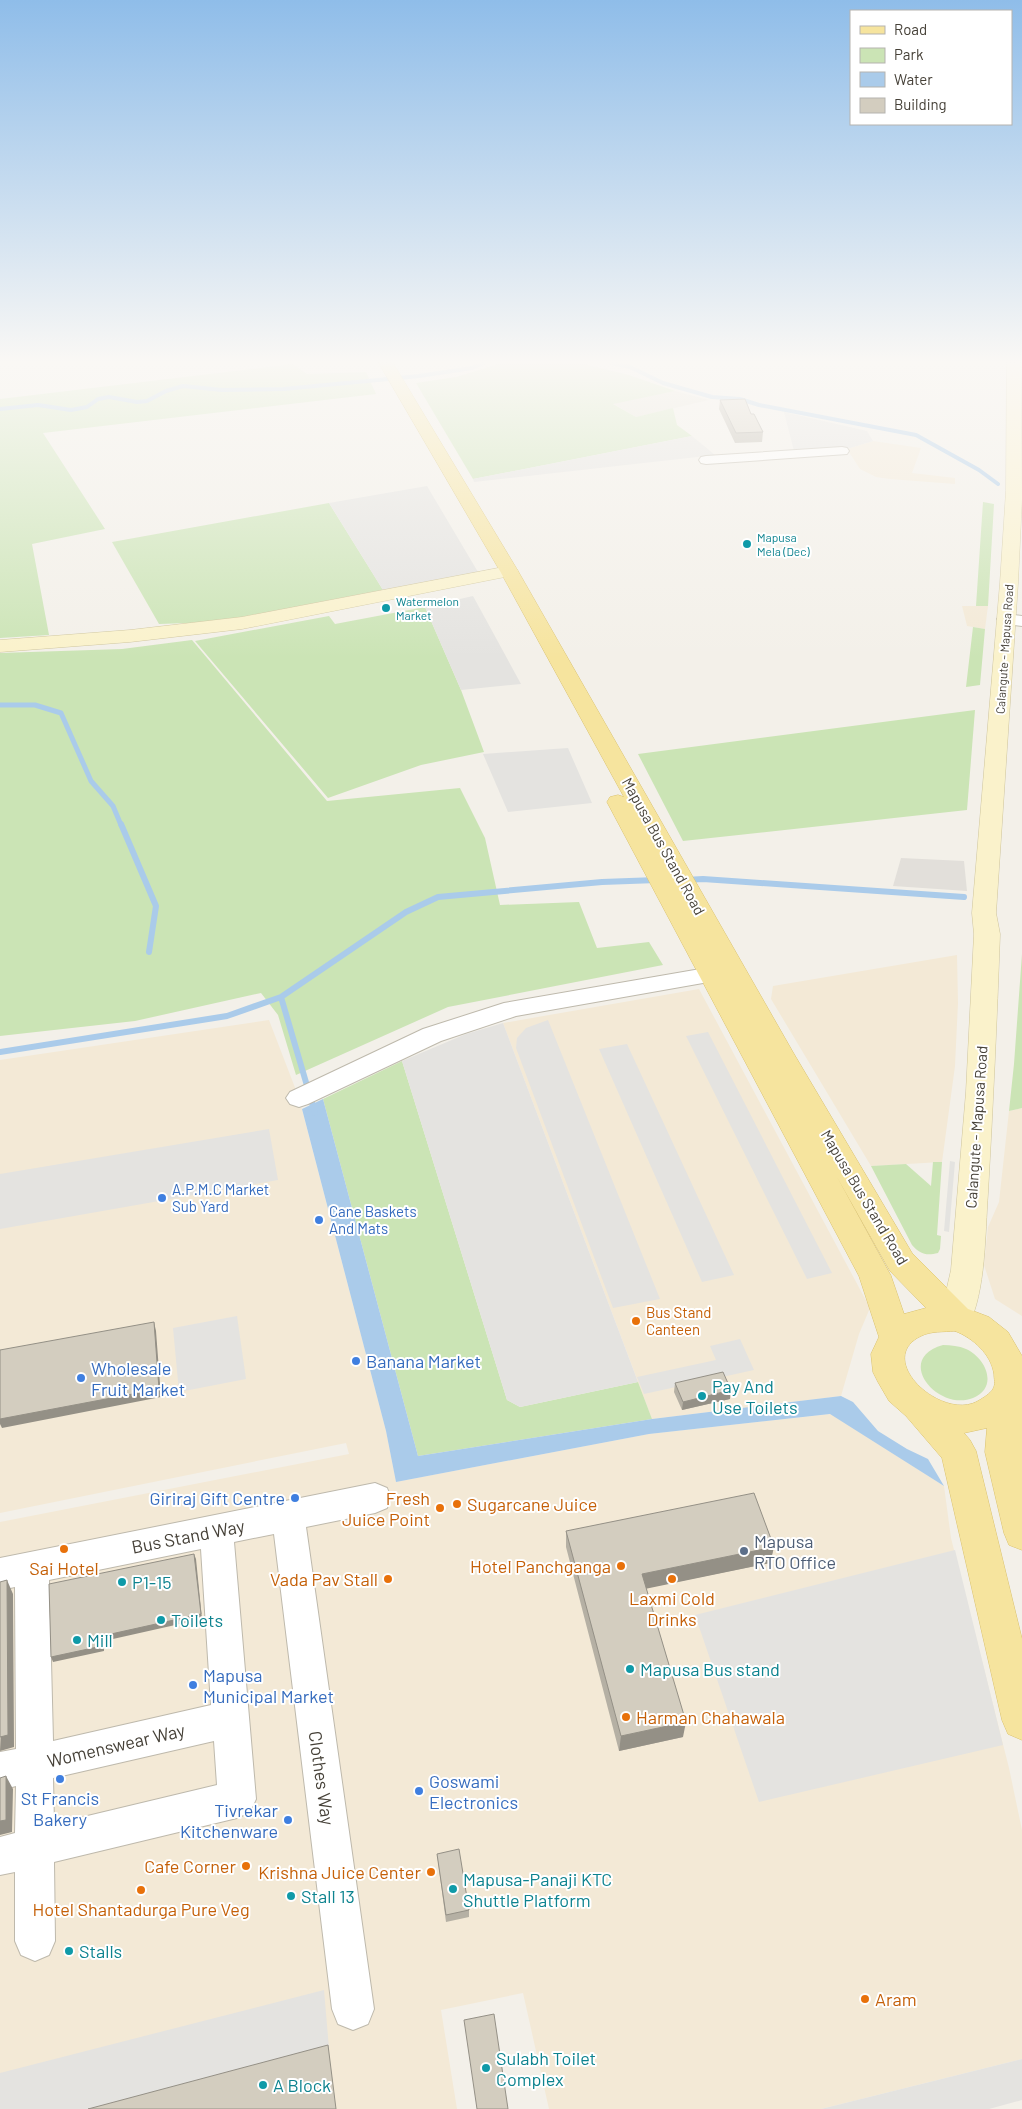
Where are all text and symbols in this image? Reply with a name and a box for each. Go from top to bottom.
legend [850,10,1012,125]
text: Road [894,20,927,38]
text: Park [894,45,924,63]
text: Water [894,70,933,88]
text: Building [894,95,947,113]
place label: Mapusa Mela (Dec) [757,530,810,558]
marker: Mapusa Mela (Dec) [741,538,753,550]
street label: Calangute - Mapusa Road [992,584,1016,714]
place label: Watermelon Market [396,594,459,622]
marker: Watermelon Market [380,602,392,614]
street label: Mapusa Bus Stand Road [619,774,709,918]
street label: Calangute - Mapusa Road [961,1045,991,1209]
street label: Mapusa Bus Stand Road [818,1126,912,1268]
place label: A.P.M.C Market Sub Yard [172,1180,269,1215]
marker: A.P.M.C Market Sub Yard [156,1192,168,1204]
place label: Cane Baskets And Mats [329,1202,417,1237]
marker: Cane Baskets And Mats [313,1214,325,1226]
place label: Bus Stand Canteen [646,1303,712,1338]
marker: Bus Stand Canteen [630,1315,642,1327]
place label: Banana Market [366,1350,481,1372]
marker: Banana Market [350,1355,362,1367]
place label: Wholesale Fruit Market [91,1357,185,1400]
marker: Wholesale Fruit Market [75,1372,87,1384]
place label: Pay And Use Toilets [712,1375,798,1418]
marker: Pay And Use Toilets [696,1390,708,1402]
place label: Giriraj Gift Centre [150,1487,285,1509]
place label: Fresh Juice Point [342,1487,430,1530]
marker: Giriraj Gift Centre [289,1492,301,1504]
place label: Sugarcane Juice [467,1493,597,1515]
marker: Sugarcane Juice [451,1498,463,1510]
marker: Fresh Juice Point [434,1502,446,1514]
street label: Bus Stand Way [130,1514,246,1558]
place label: Mapusa RTO Office [754,1530,836,1573]
marker: Sai Hotel [58,1543,70,1555]
marker: Mapusa RTO Office [738,1545,750,1557]
place label: Hotel Panchganga [470,1555,611,1577]
place label: Sai Hotel [29,1557,99,1579]
marker: Hotel Panchganga [615,1560,627,1572]
place label: Vada Pav Stall [270,1568,378,1590]
place label: P1-15 [132,1571,172,1593]
marker: Vada Pav Stall [382,1573,394,1585]
marker: Laxmi Cold Drinks [666,1573,678,1585]
marker: P1-15 [116,1576,128,1588]
place label: Laxmi Cold Drinks [629,1587,715,1630]
place label: Toilets [171,1609,223,1631]
marker: Toilets [155,1614,167,1626]
place label: Mill [87,1629,113,1651]
marker: Mill [71,1634,83,1646]
place label: Mapusa Bus stand [640,1658,780,1680]
marker: Mapusa Bus stand [624,1663,636,1675]
place label: Mapusa Municipal Market [203,1664,334,1707]
marker: Mapusa Municipal Market [187,1679,199,1691]
place label: Harman Chahawala [636,1706,785,1728]
marker: Harman Chahawala [620,1711,632,1723]
street label: Womenswear Way [45,1718,187,1772]
street label: Clothes Way [305,1729,339,1827]
place label: Goswami Electronics [429,1770,518,1813]
marker: St Francis Bakery [54,1773,66,1785]
marker: Goswami Electronics [413,1785,425,1797]
place label: St Francis Bakery [21,1787,99,1830]
place label: Tivrekar Kitchenware [180,1799,278,1842]
marker: Tivrekar Kitchenware [282,1814,294,1826]
place label: Cafe Corner [144,1855,236,1877]
marker: Cafe Corner [240,1860,252,1872]
place label: Krishna Juice Center [258,1861,421,1883]
marker: Krishna Juice Center [425,1866,437,1878]
place label: Mapusa-Panaji KTC Shuttle Platform [463,1868,612,1911]
marker: Mapusa-Panaji KTC Shuttle Platform [447,1883,459,1895]
marker: Hotel Shantadurga Pure Veg [135,1884,147,1896]
place label: Stall 13 [301,1885,355,1907]
marker: Stall 13 [285,1890,297,1902]
place label: Hotel Shantadurga Pure Veg [32,1898,250,1920]
place label: Stalls [79,1940,122,1962]
marker: Stalls [63,1945,75,1957]
place label: Aram [875,1988,917,2010]
marker: Aram [859,1993,871,2005]
place label: Sulabh Toilet Complex [496,2047,596,2090]
marker: Sulabh Toilet Complex [480,2062,492,2074]
place label: A Block [273,2074,331,2096]
marker: A Block [257,2079,269,2091]

